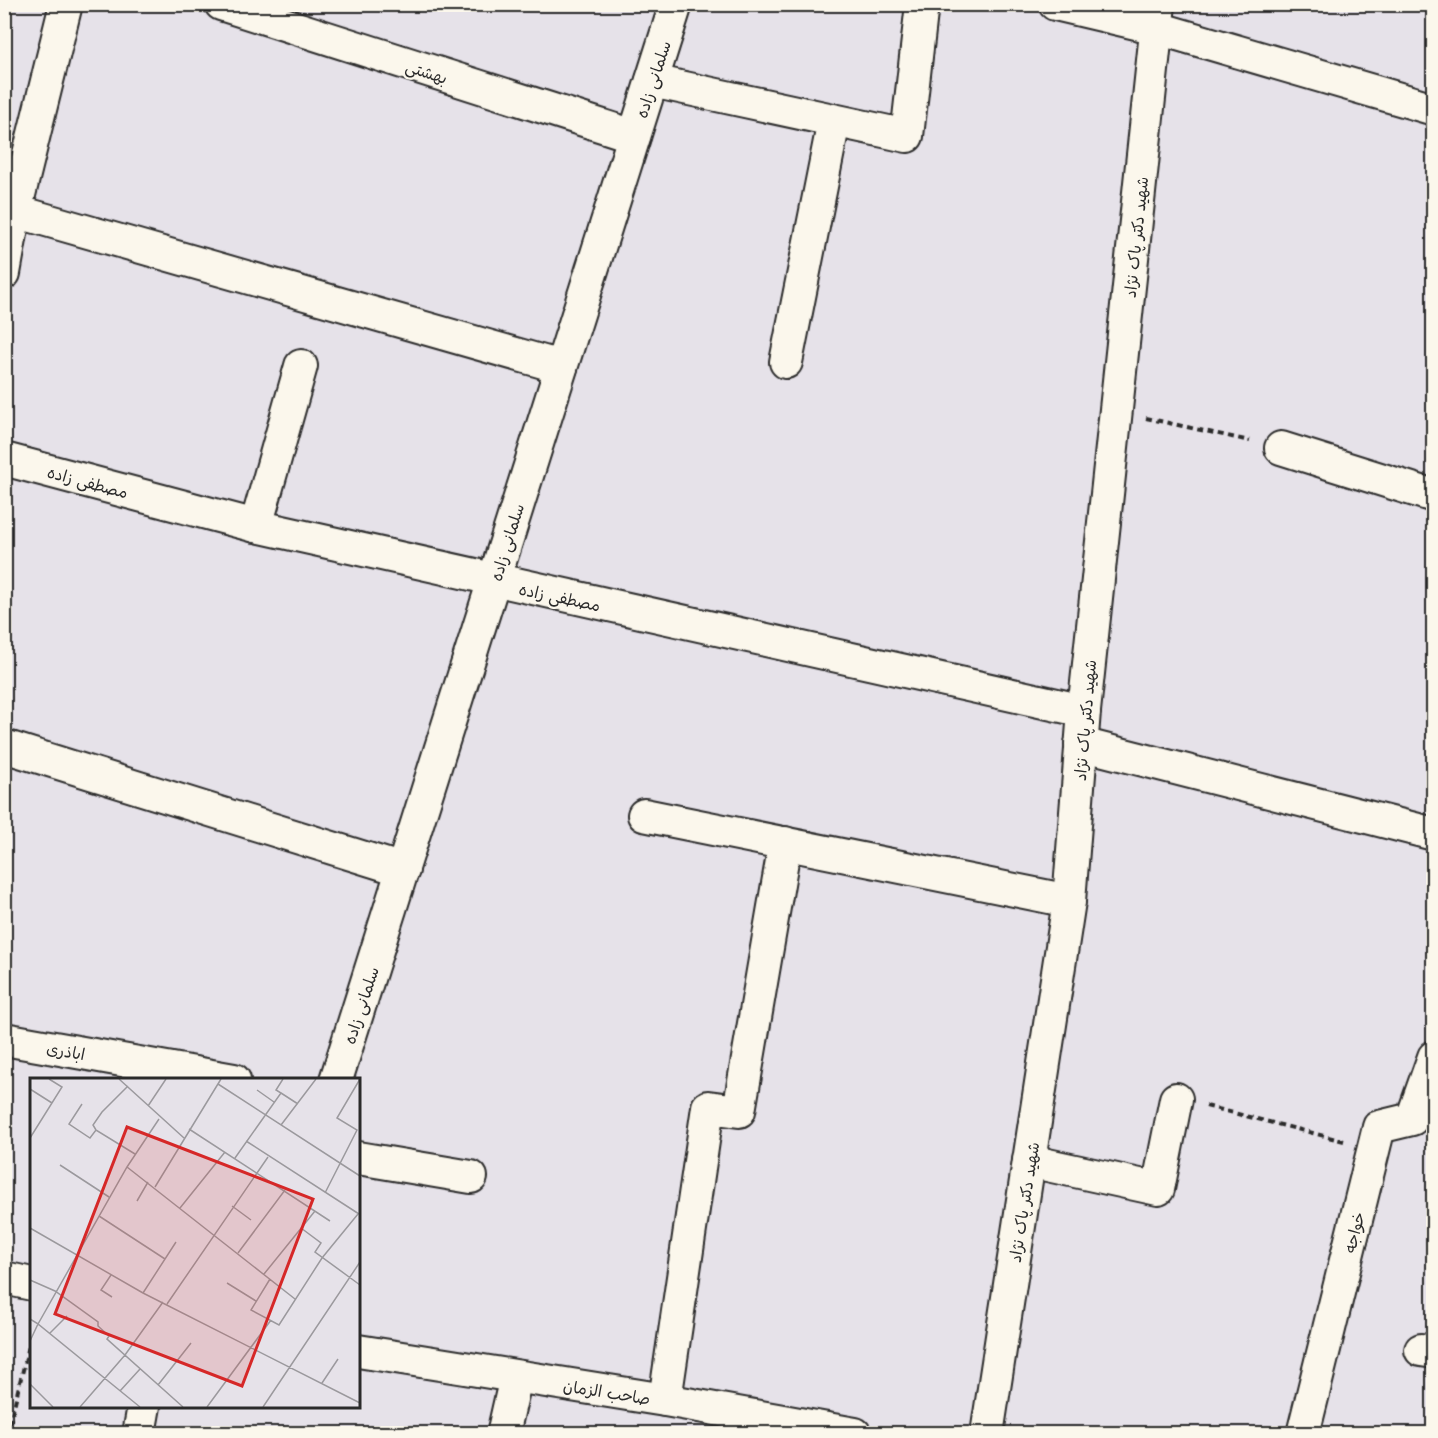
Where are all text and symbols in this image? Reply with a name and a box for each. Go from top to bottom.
street label: سلمانی زاده [628,37,676,121]
street label: بهشتی [403,53,451,89]
street label: شهید دکتر پاک نژاد [1117,175,1153,299]
street label: مصطفی زاده [45,459,131,503]
street label: سلمانی زاده [483,500,529,584]
street label: مصطفی زاده [517,576,603,616]
street label: شهید دکتر پاک نژاد [1067,658,1101,782]
street label: سلمانی زاده [336,963,384,1047]
street label: اباذری [45,1035,87,1065]
inset map [30,1078,360,1408]
street label: شهید دکتر پاک نژاد [1002,1140,1044,1264]
street label: خواجه [1336,1209,1370,1255]
street label: صاحب الزمان [562,1372,652,1410]

